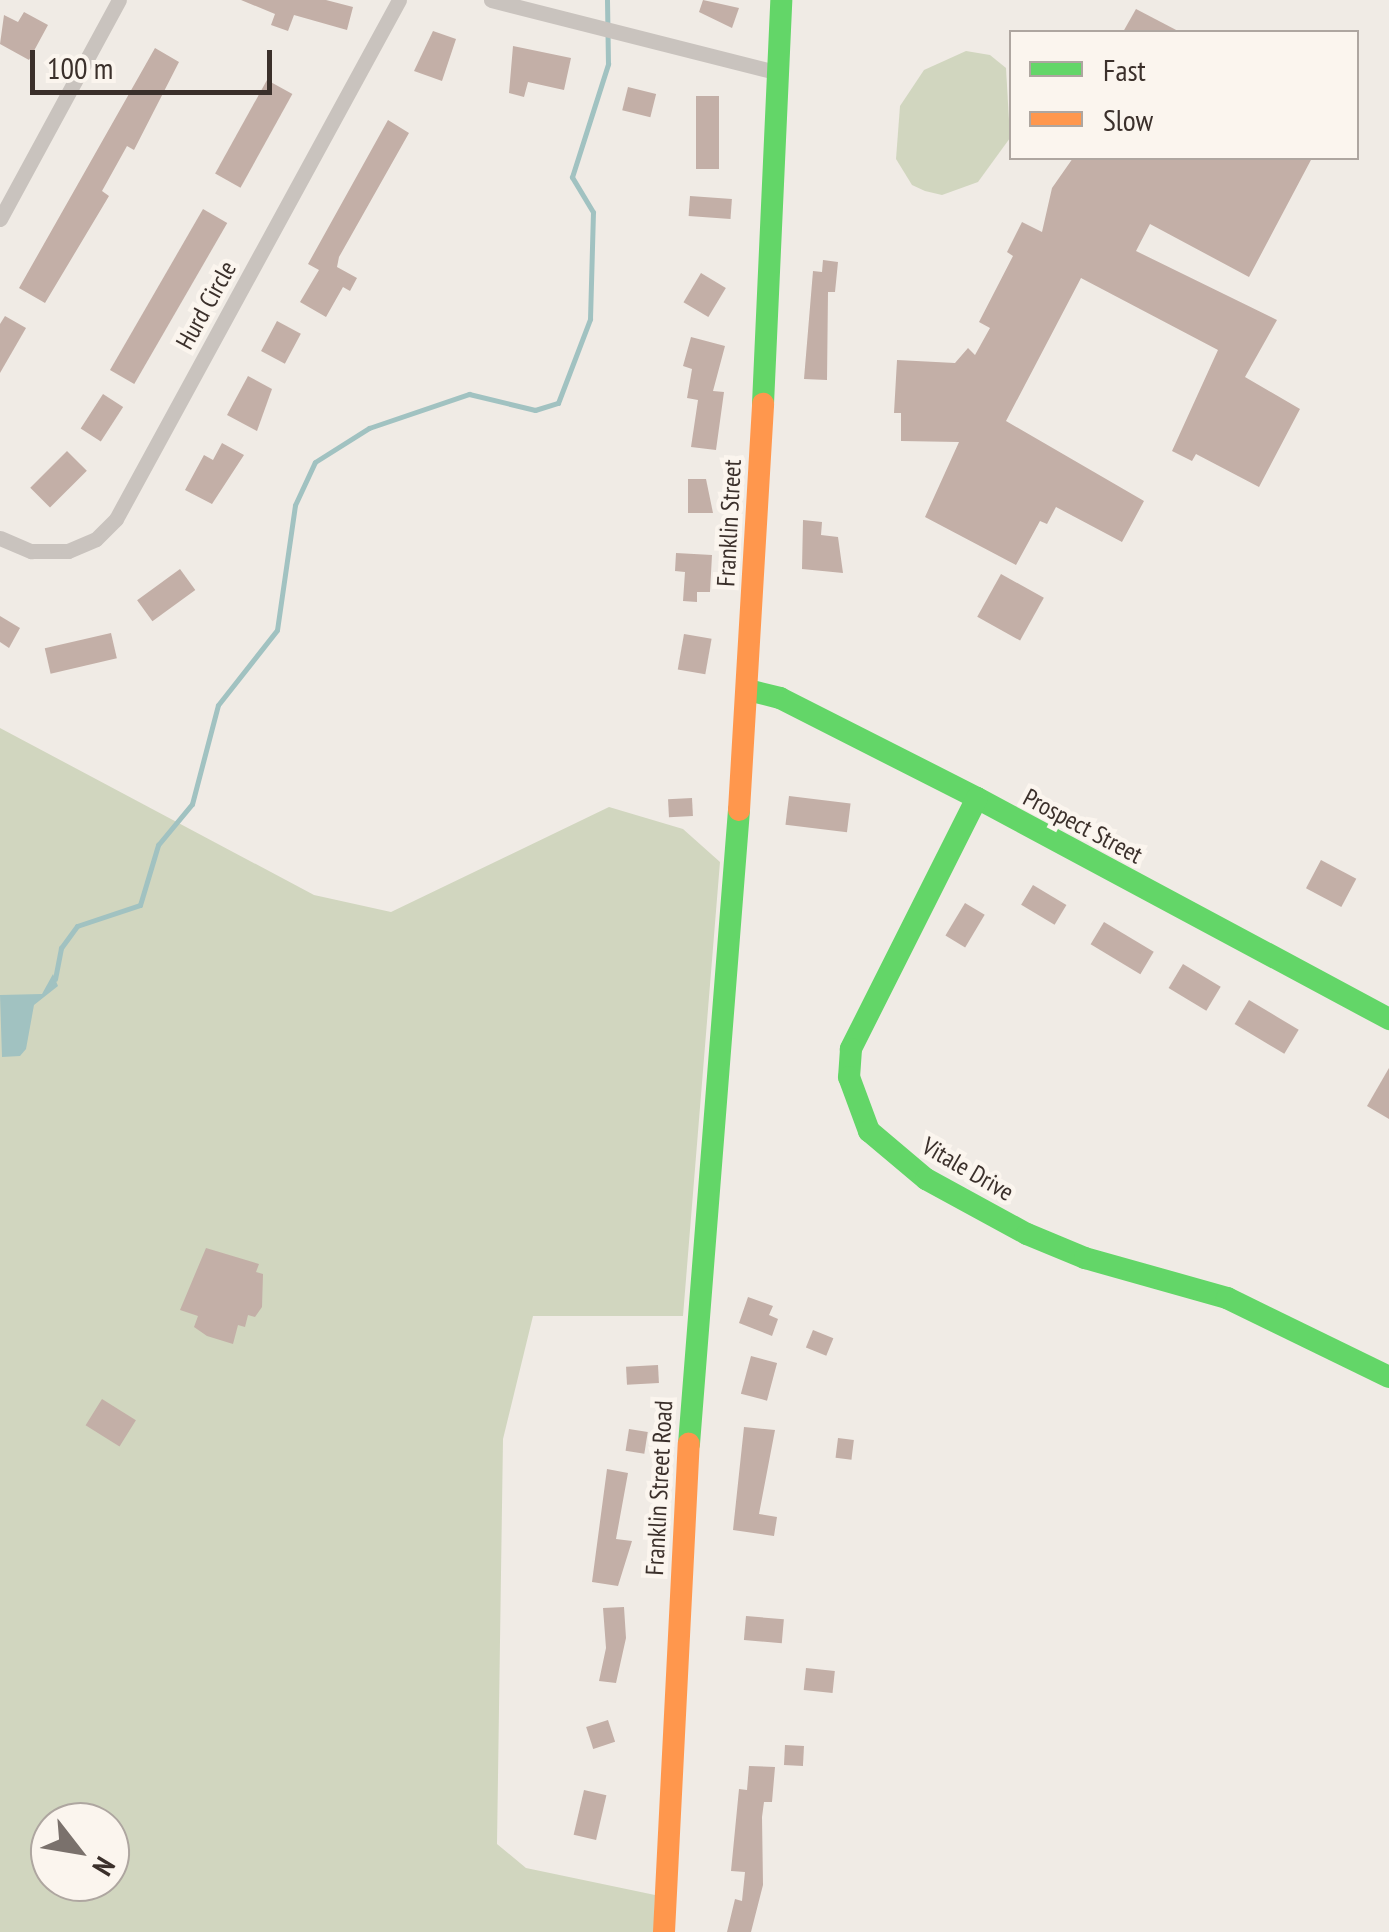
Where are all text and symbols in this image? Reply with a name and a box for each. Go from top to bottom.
scale bar [35,30,278,92]
legend [1009,30,1359,160]
text: 100 m [47,48,113,87]
text: Fast [1103,50,1146,89]
text: Slow [1103,100,1153,139]
street label: Hurd Circle [170,256,242,354]
street label: Franklin Street [711,459,747,587]
street label: Prospect Street [1018,782,1148,870]
street label: Vitale Drive [917,1131,1019,1207]
street label: Franklin Street Road [639,1400,679,1576]
north arrow [30,1802,130,1902]
text: N [85,1851,124,1883]

